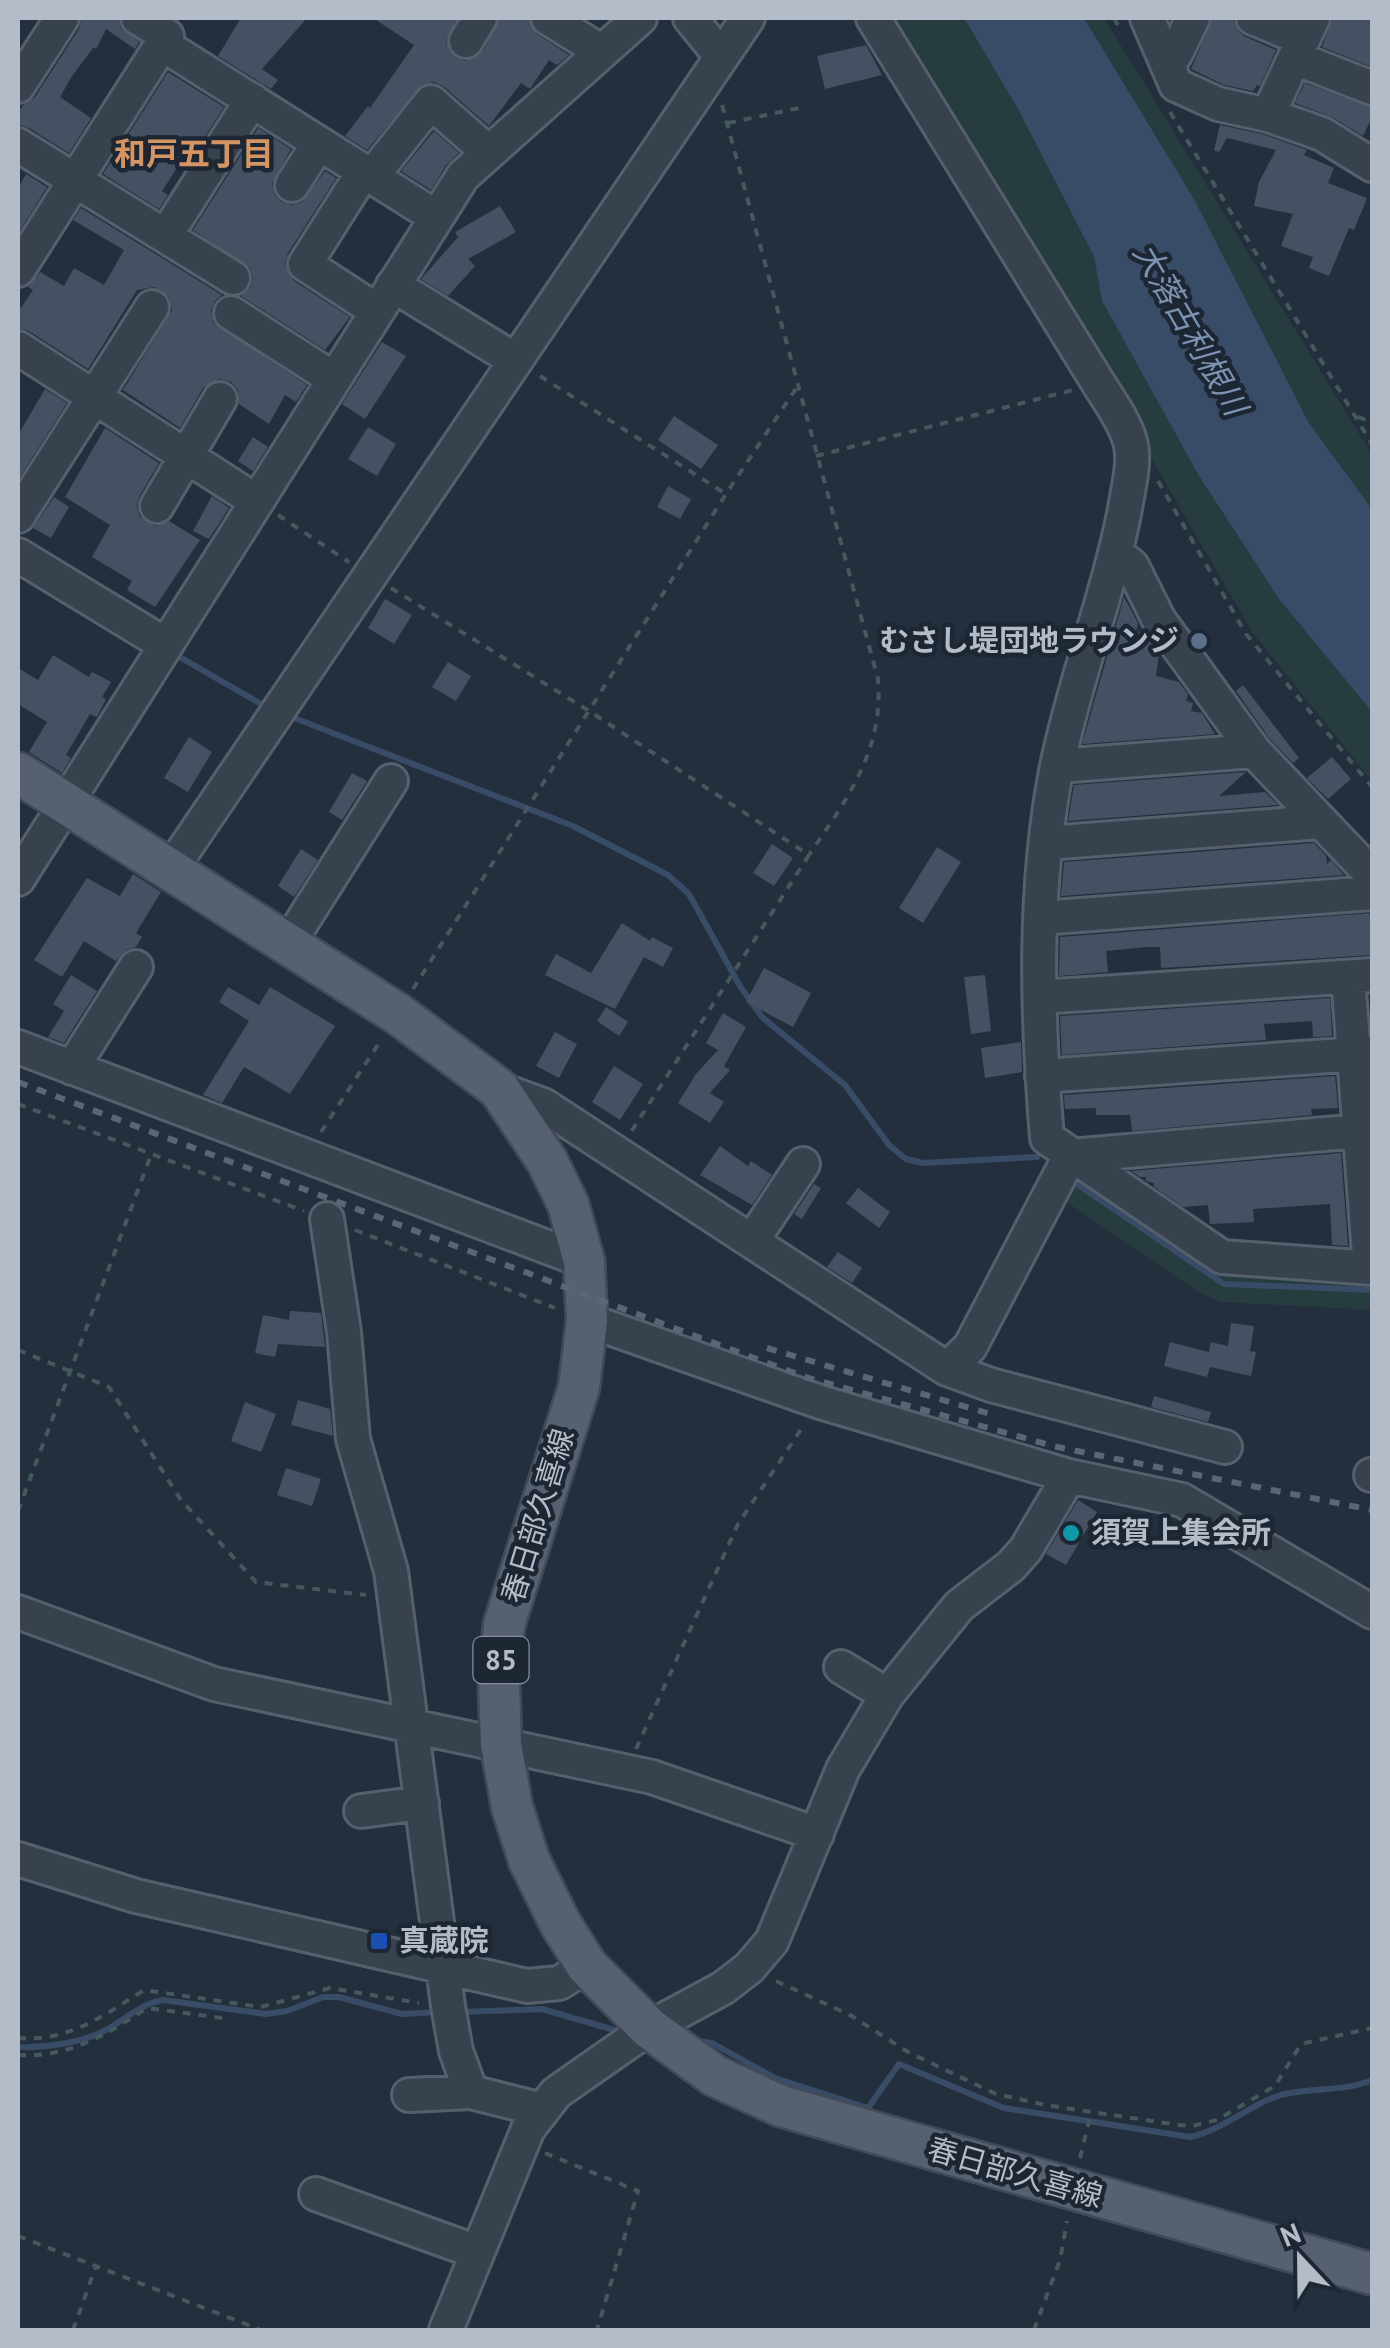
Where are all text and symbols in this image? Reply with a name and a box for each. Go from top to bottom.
district label: 和戸五丁目 [114,132,274,174]
water label: 大落古利根川 [1125,235,1259,425]
place label: むさし堤団地ラウンジ [879,620,1179,659]
marker: むさし堤団地ラウンジ [1188,630,1210,652]
street label: 春日部久喜線 [492,1424,582,1607]
place label: 須賀上集会所 [1091,1512,1271,1551]
marker: 須賀上集会所 [1060,1522,1082,1544]
road number: 85 [474,1637,528,1683]
place label: 真蔵院 [399,1920,489,1959]
marker: 真蔵院 [368,1930,390,1952]
street label: 春日部久喜線 [924,2128,1107,2215]
north arrow [1250,2208,1350,2308]
text: N [1275,2214,1306,2255]

